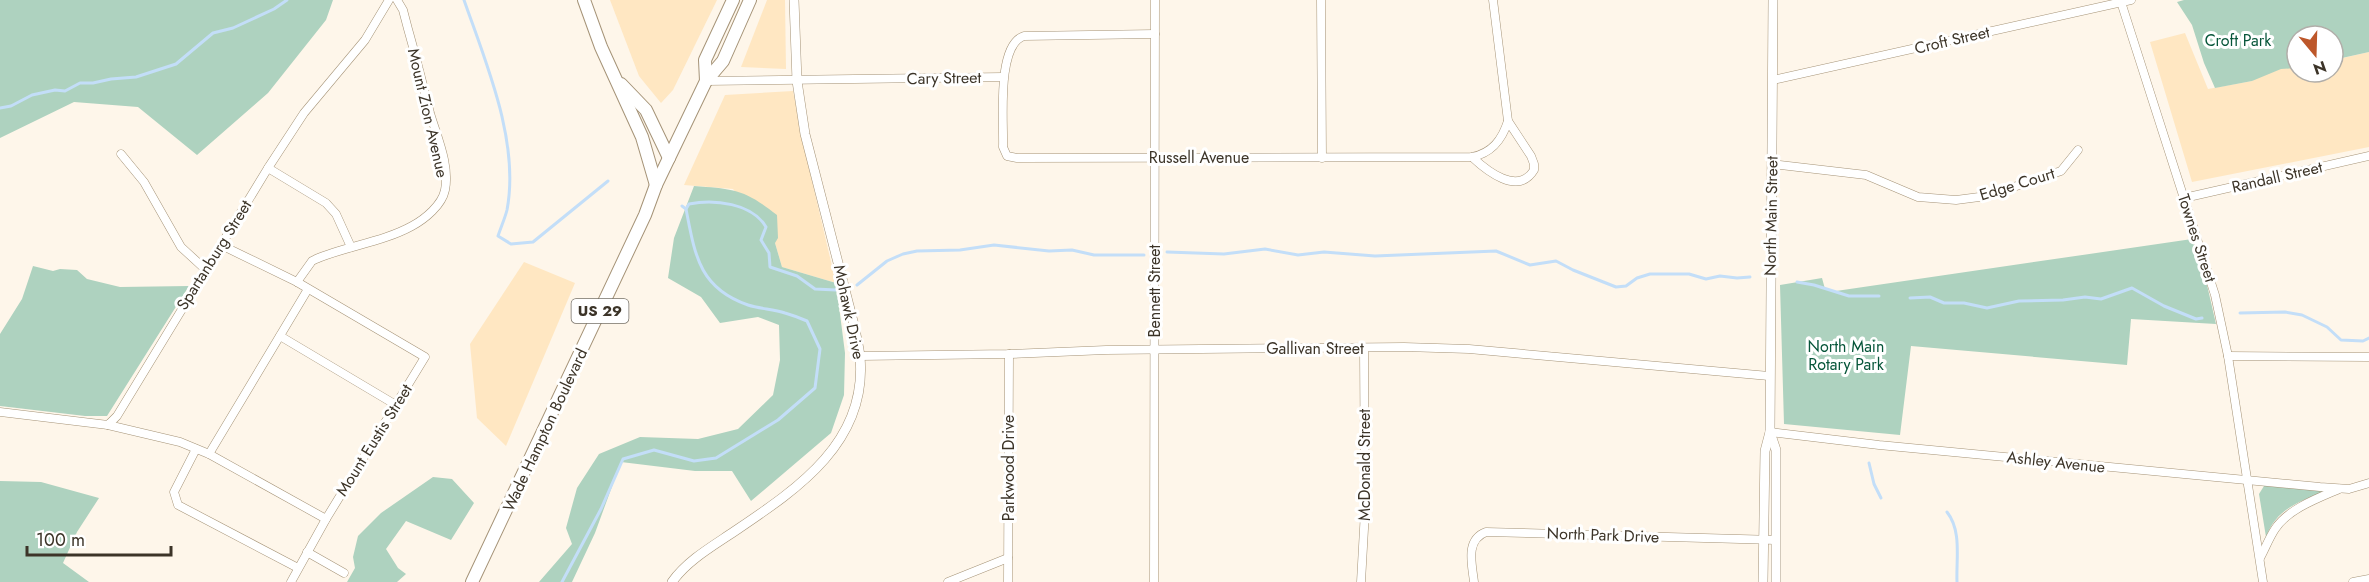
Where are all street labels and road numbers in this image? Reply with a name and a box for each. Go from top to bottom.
street label: Croft Street [1912,20,1992,60]
street label: Mount Zion Avenue [402,46,454,180]
street label: Cary Street [906,66,982,90]
street label: Russell Avenue [1149,146,1249,169]
street label: Randall Street [2229,155,2325,199]
street label: North Main Street [1758,156,1784,276]
street label: Edge Court [1977,162,2058,206]
street label: Townes Street [2172,191,2222,285]
street label: Spartanburg Street [171,195,257,314]
street label: Bennett Street [1143,244,1166,337]
street label: Mohawk Drive [828,263,870,361]
road number: US 29 [572,299,628,323]
street label: Gallivan Street [1266,337,1364,360]
street label: Wade Hampton Boulevard [497,345,593,515]
street label: Mount Eustis Street [330,379,418,500]
street label: McDonald Street [1353,409,1376,521]
street label: Parkwood Drive [997,415,1020,521]
street label: Ashley Avenue [2006,445,2106,479]
street label: North Park Drive [1546,522,1660,548]

